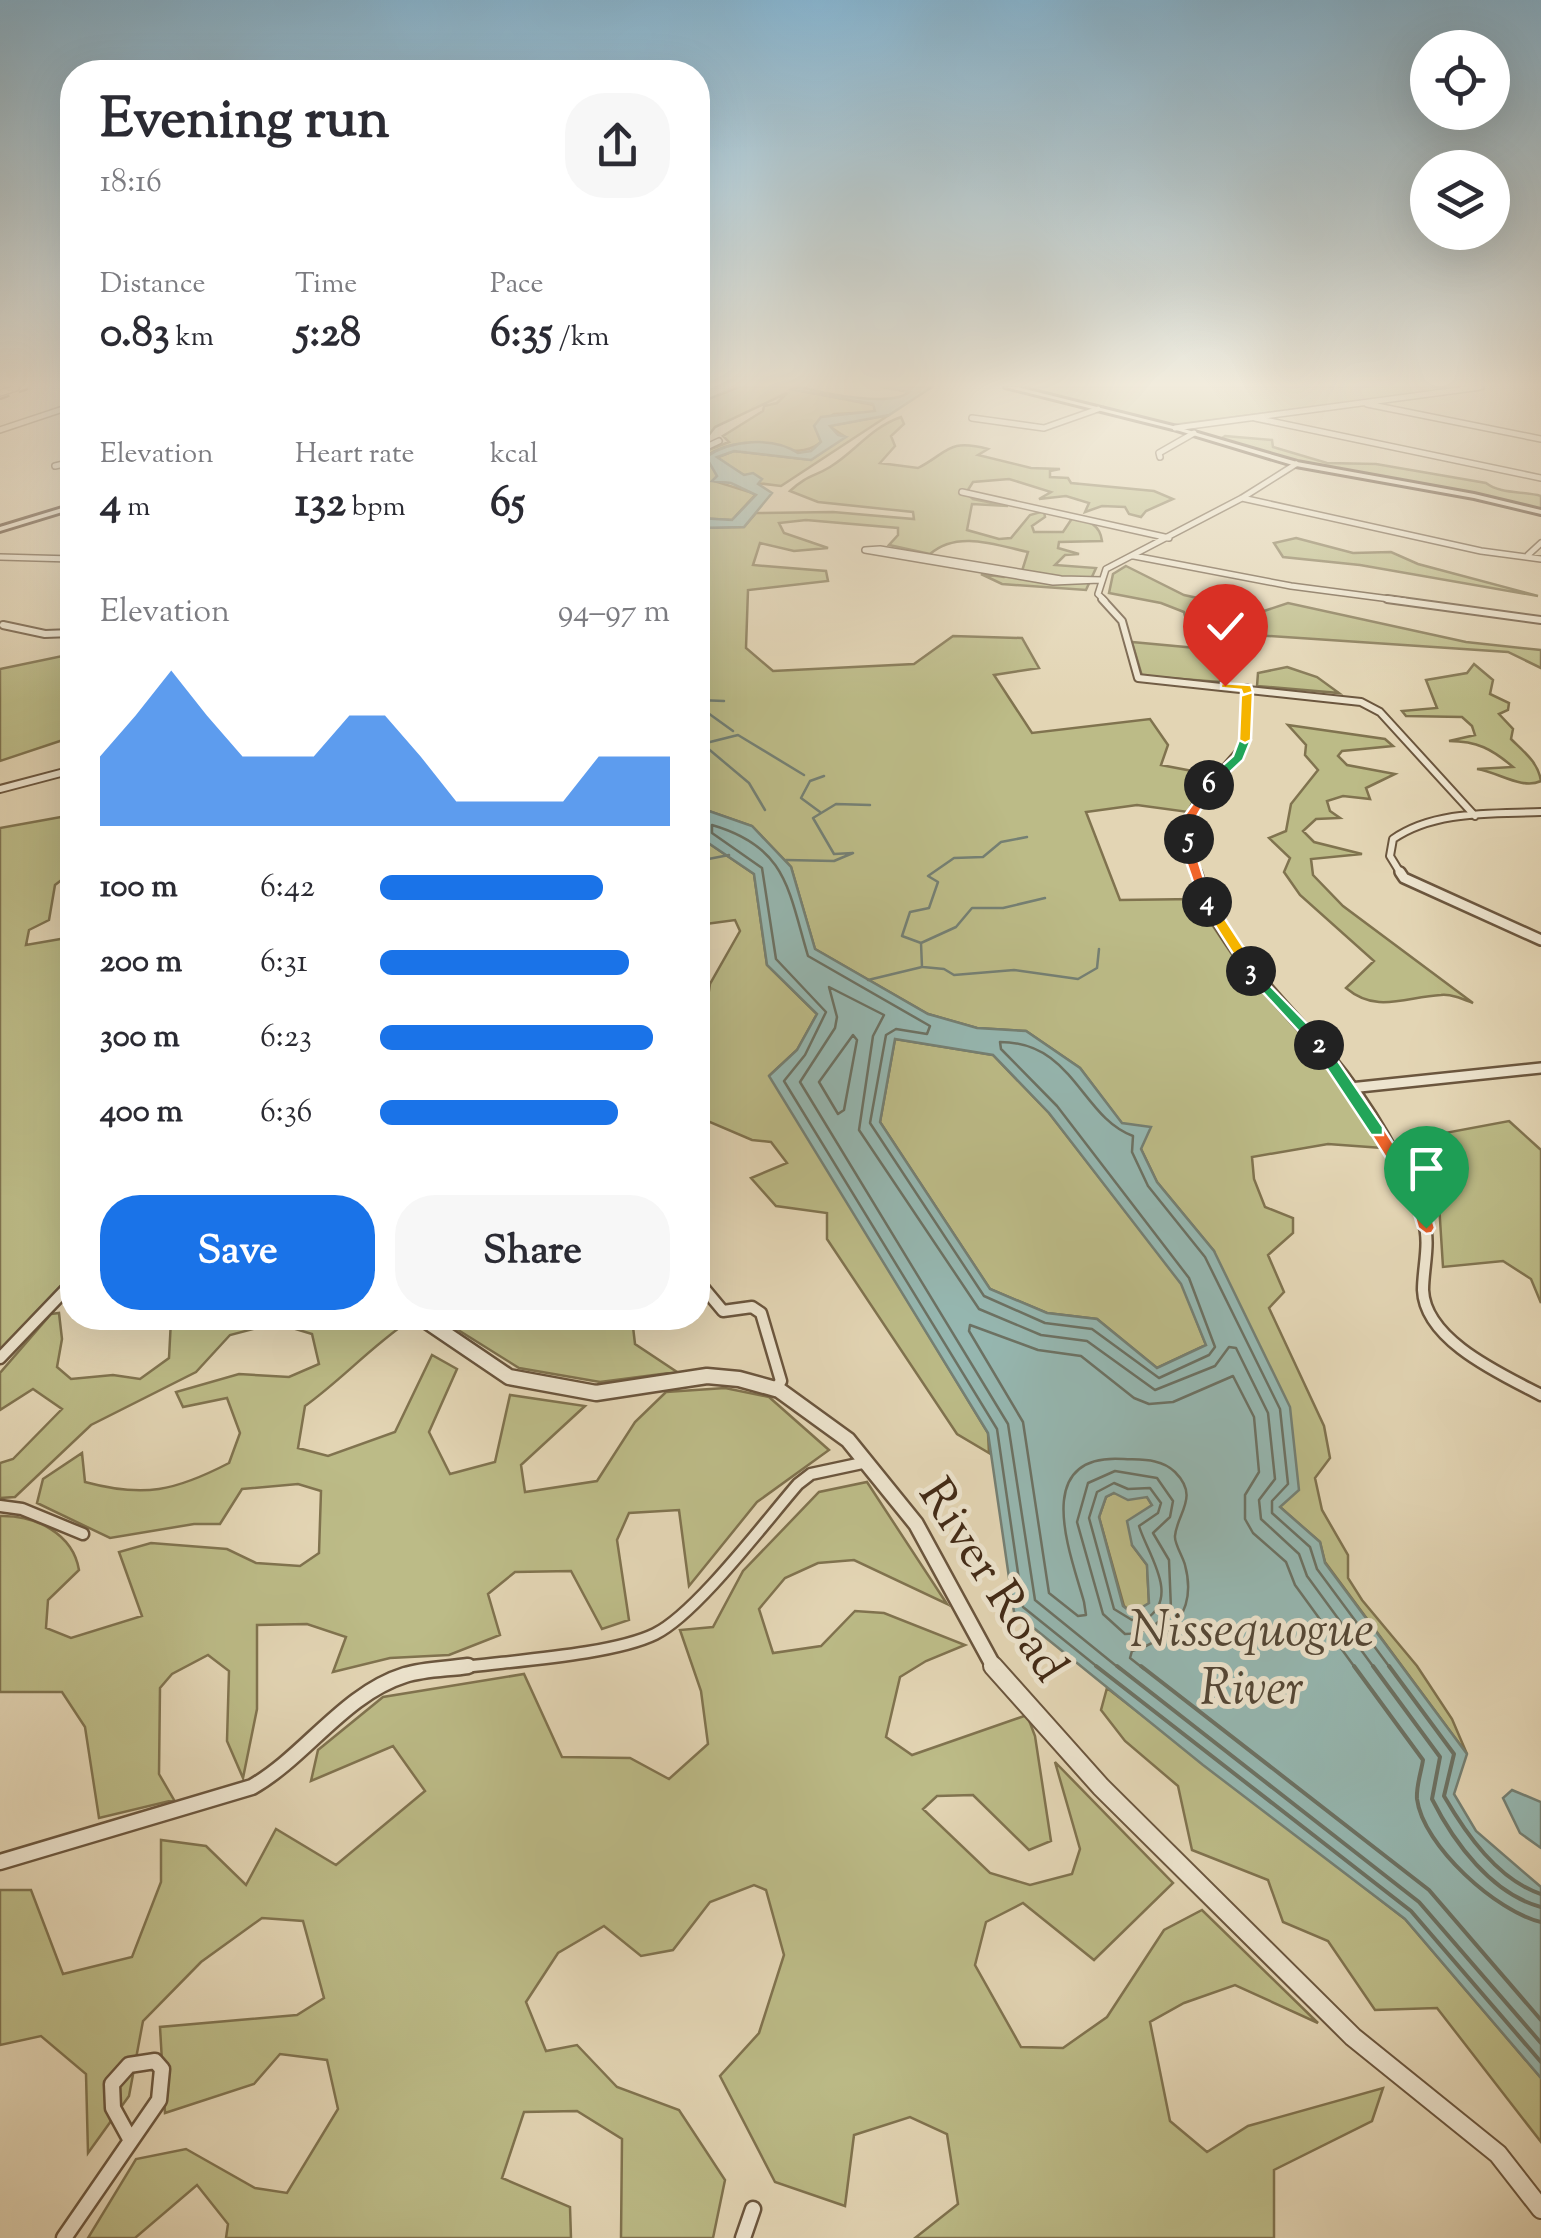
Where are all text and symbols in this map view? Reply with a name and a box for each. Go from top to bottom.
map controls [1410,30,1510,250]
button: locate [1410,30,1510,130]
text: Evening run [100,83,389,162]
button: share [565,93,670,198]
button: layers [1410,150,1510,250]
text: 18:16 [100,160,162,206]
text: Distance [100,265,206,305]
text: Time [295,265,357,305]
text: Pace [490,265,544,305]
text: 0.83 [100,305,170,365]
text: 5:28 [295,305,361,365]
text: 6:35 [490,305,553,365]
text: km [170,318,214,358]
text: /km [553,318,609,358]
text: Elevation [100,435,214,475]
text: Heart rate [295,435,415,475]
text: kcal [490,435,538,475]
text: 4 [100,475,121,535]
text: 132 [295,475,346,535]
text: 65 [490,475,525,535]
text: m [121,488,150,528]
text: bpm [346,488,406,528]
pin [1183,584,1268,687]
text: Elevation [100,590,230,636]
text: 94–97 m [558,590,670,636]
icon: check [1198,599,1253,654]
pin: 6 [1184,760,1234,810]
text: 6 [1202,765,1216,805]
pin: 5 [1164,814,1214,864]
text: 5 [1184,819,1194,859]
text: 100 m [100,865,178,911]
text: 6:42 [260,865,315,911]
pin: 4 [1182,877,1232,927]
text: 4 [1200,882,1214,922]
text: 200 m [100,940,182,986]
text: 6:31 [260,940,308,986]
pin: 3 [1226,946,1276,996]
text: 3 [1245,951,1257,991]
text: 300 m [100,1015,180,1061]
text: 6:23 [260,1015,312,1061]
pin: 2 [1294,1020,1344,1070]
text: 2 [1312,1025,1326,1065]
text: 400 m [100,1090,183,1136]
text: 6:36 [260,1090,312,1136]
pin [1384,1126,1469,1229]
icon: arrive [1399,1141,1454,1196]
button: Save [100,1195,375,1310]
button: Share [395,1195,670,1310]
street label: River Road [899,1467,1082,1697]
water label: Nissequogue River [1130,1597,1374,1727]

